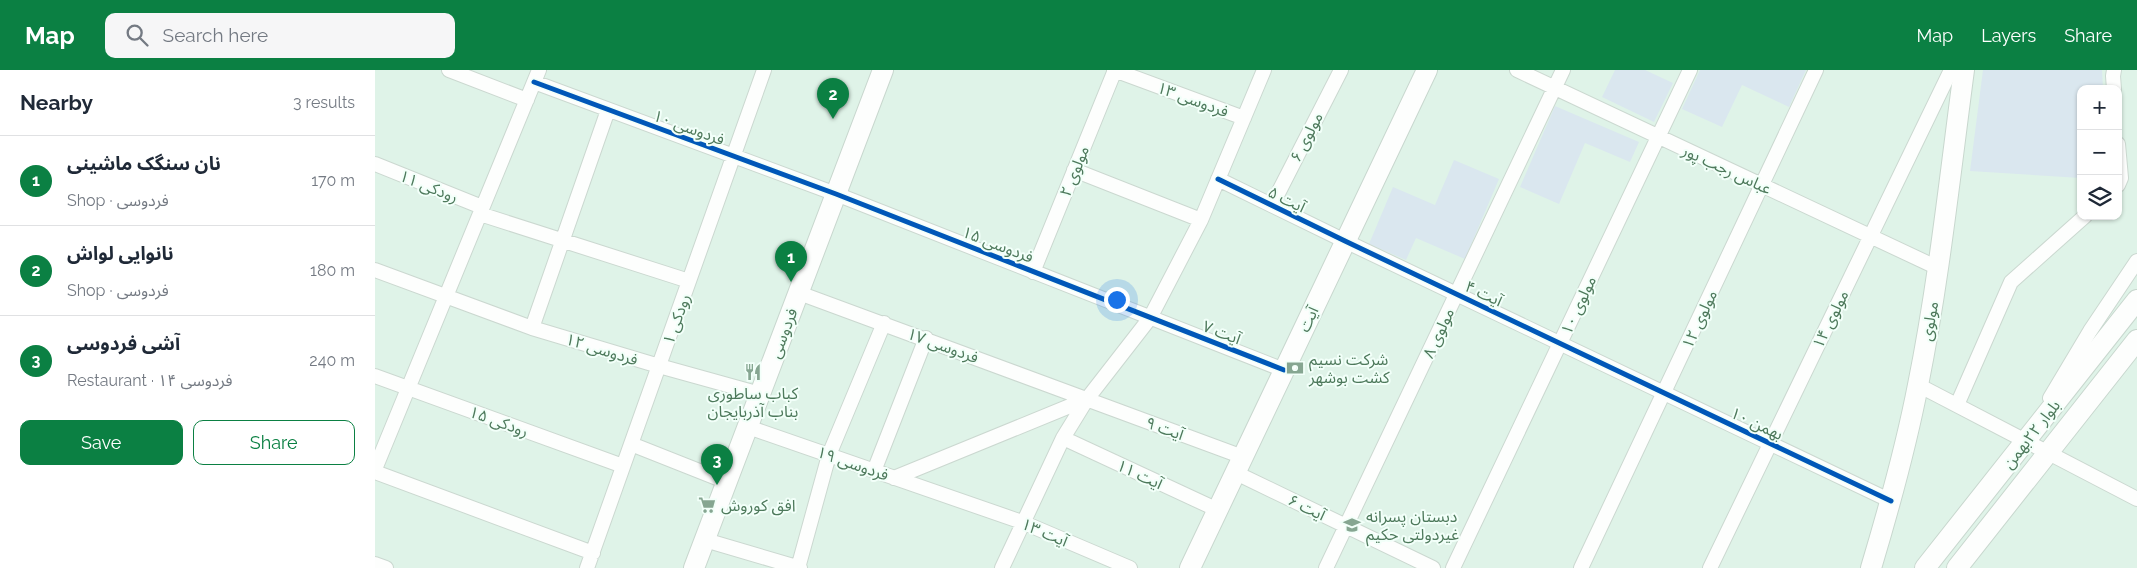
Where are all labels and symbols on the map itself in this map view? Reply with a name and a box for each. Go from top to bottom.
pin: 2 [817,78,849,119]
street label: فردوسی ۱۳ [1155,78,1231,121]
street label: فردوسی ۱۰ [651,106,727,149]
street label: مولوی ۶ [1286,109,1327,165]
street label: عباس رجب پور [1678,140,1774,199]
street label: مولوی ۲ [1056,143,1093,199]
street label: رودکی ۱۱ [397,166,461,207]
street label: آیت ۵ [1265,182,1310,217]
street label: فردوسی ۱۵ [960,222,1036,267]
pin: 1 [775,241,807,282]
street label: مولوی ۱۰ [1557,273,1600,337]
street label: آیت ۴ [1462,277,1507,311]
your location [1104,287,1130,313]
street label: مولوی ۱۲ [1678,287,1721,351]
street label: مولوی ۱۴ [1808,287,1853,351]
street label: رودکی ۱ [659,291,694,347]
street label: مولوی [1917,300,1942,342]
street label: آیت [1294,302,1323,335]
street label: فردوسی [765,305,802,361]
street label: مولوی ۸ [1419,305,1458,361]
street label: آیت ۷ [1200,317,1245,349]
street label: فردوسی ۱۷ [905,324,981,367]
street label: فردوسی ۱۲ [563,330,640,369]
place label: شرکت نسیم کشت بوشهر [1308,350,1390,387]
bank icon: شرکت نسیم کشت بوشهر [1285,358,1305,378]
restaurant icon: کباب ساطوری بناب آذربایجان [743,362,763,382]
place label: کباب ساطوری بناب آذربایجان [708,384,799,421]
street label: بلوار ۲۲بهمن [1999,396,2064,473]
street label: رودکی ۱۵ [467,402,531,441]
street label: بهمن ۱۰ [1728,403,1786,444]
street label: آیت ۹ [1143,413,1188,445]
street label: فردوسی ۱۹ [815,442,891,485]
pin: 3 [701,444,733,485]
street label: آیت ۱۱ [1114,456,1167,494]
street label: آیت ۶ [1285,490,1330,525]
supermarket icon: افق کوروش [697,495,717,515]
place label: افق کوروش [721,496,795,516]
place label: دبستان پسرانه غیردولتی حکیم [1366,507,1459,547]
street label: آیت ۱۳ [1019,514,1072,551]
school or university icon: دبستان پسرانه غیردولتی حکیم [1342,515,1362,535]

